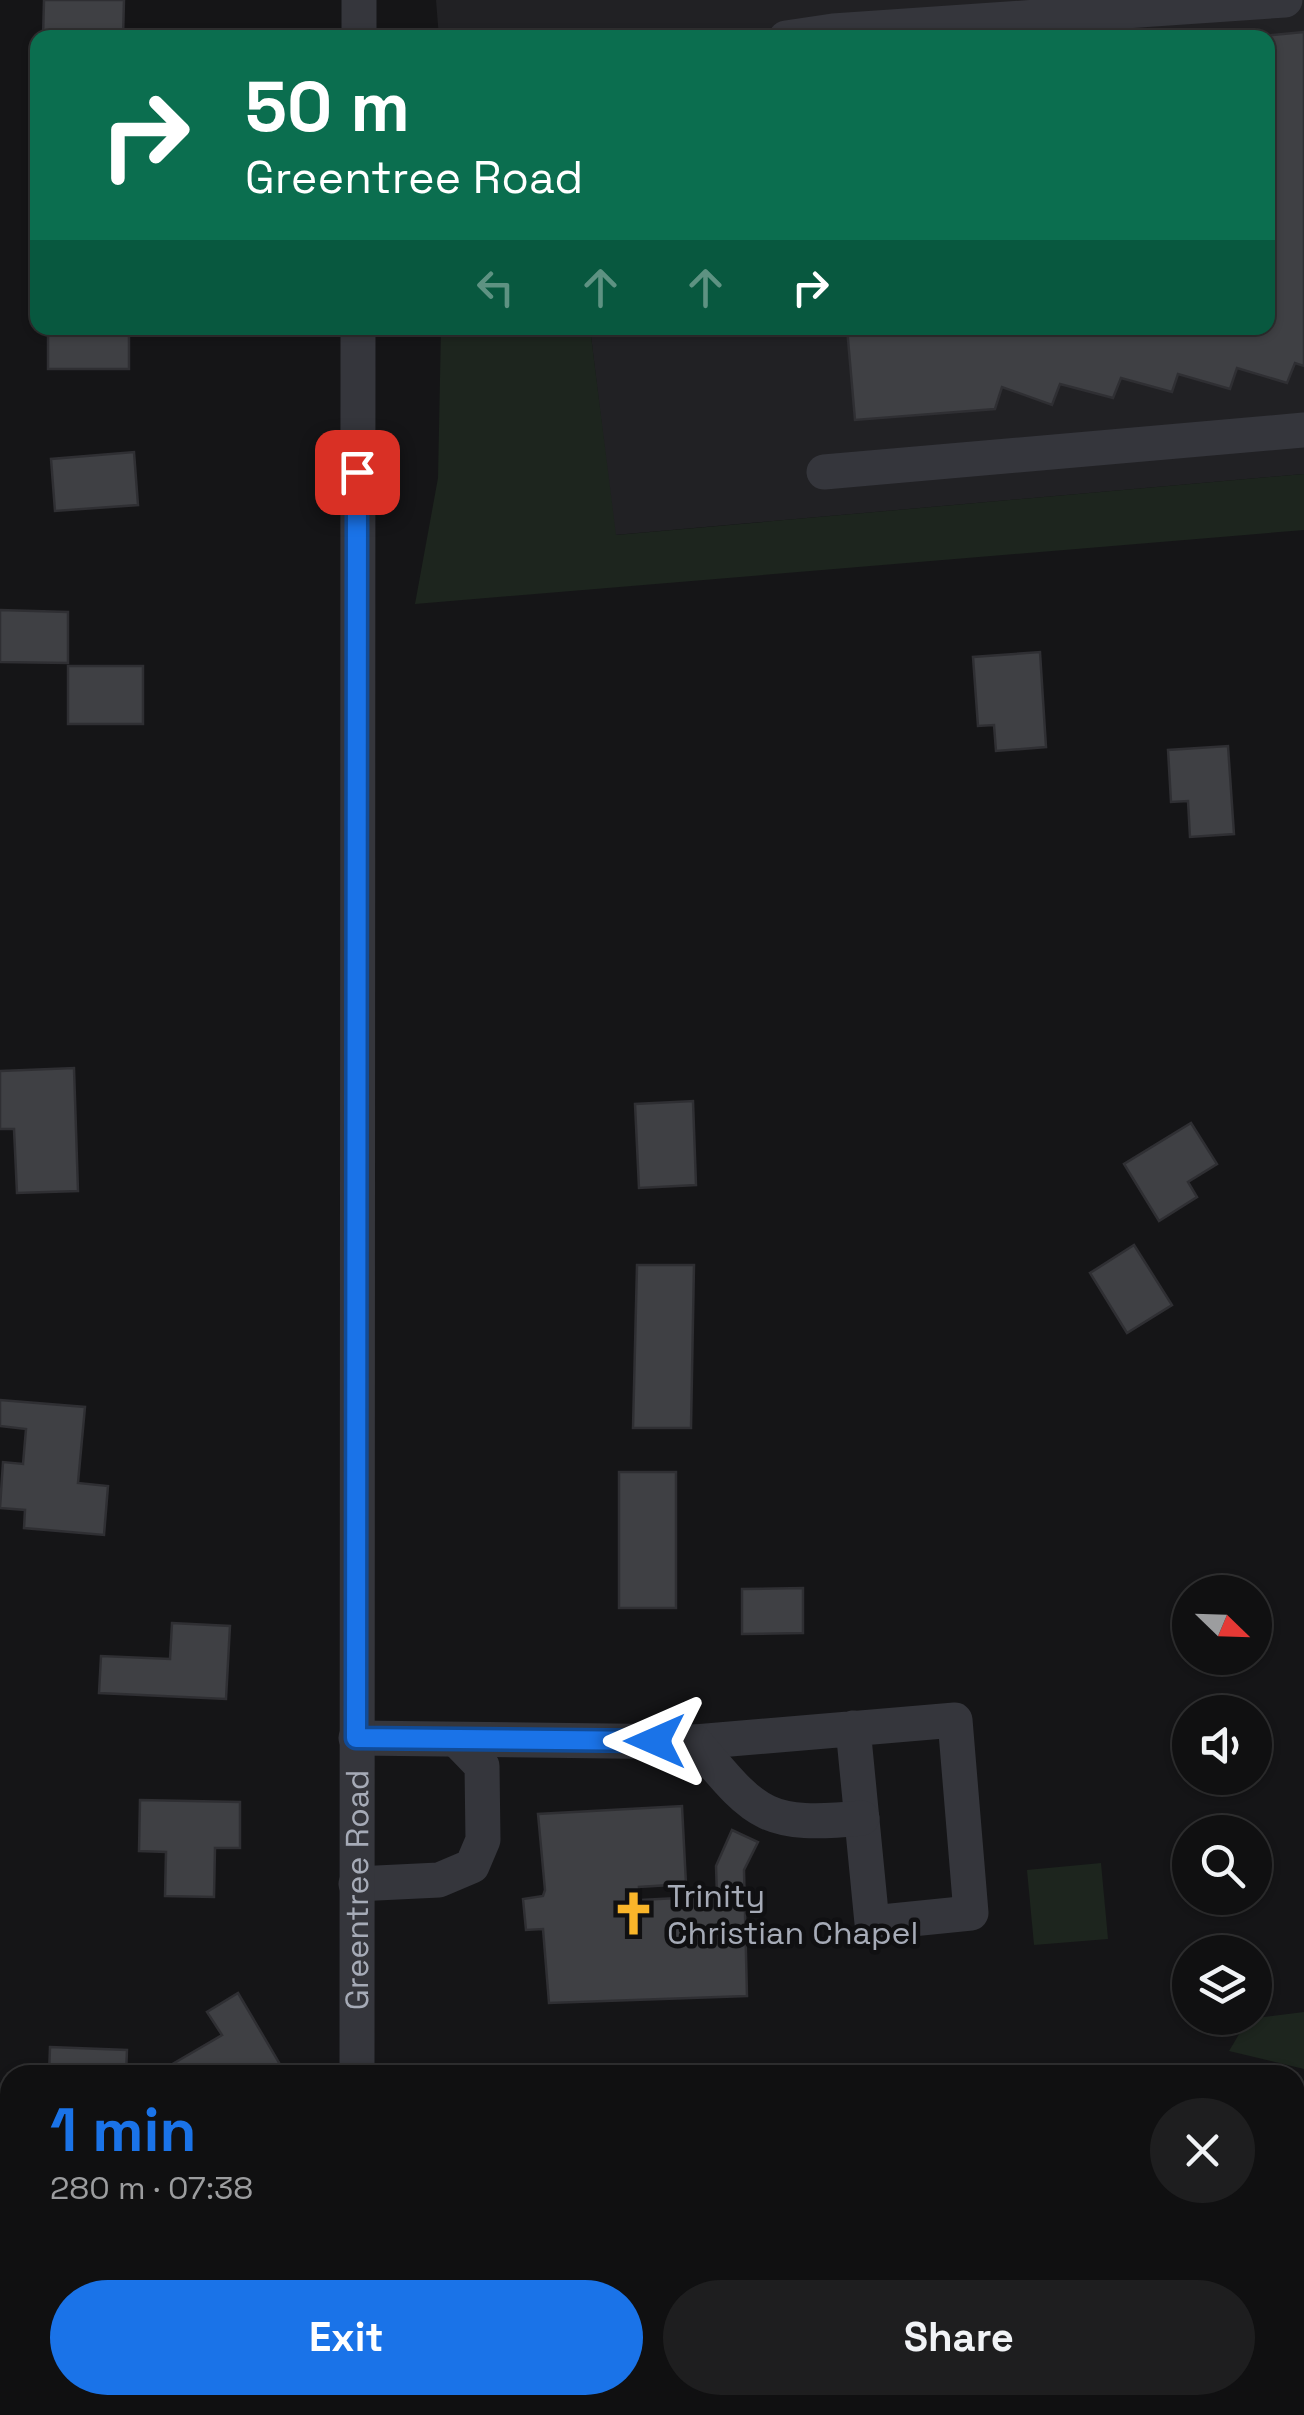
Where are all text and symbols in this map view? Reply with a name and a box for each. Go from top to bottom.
text: 50 m [245,62,410,151]
icon: right [80,70,210,200]
text: Greentree Road [245,149,583,206]
icon: left [468,260,523,315]
icon: ahead [573,260,628,315]
icon: ahead [678,260,733,315]
icon: right [783,260,838,315]
pin [315,430,400,515]
icon: arrive [330,445,385,500]
north arrow [1172,1575,1272,1675]
map controls [1172,1575,1272,2035]
position arrow [603,1689,707,1793]
button: sound [1172,1695,1272,1795]
street label: Greentree Road [337,1770,377,2010]
button: search [1172,1815,1272,1915]
place label: Trinity Christian Chapel [667,1876,918,1953]
church icon: Trinity Christian Chapel [610,1890,658,1938]
button: layers [1172,1935,1272,2035]
text: 1 min [50,2092,197,2169]
button: close [1150,2098,1255,2203]
text: 280 m · 07:38 [50,2168,253,2208]
button: Exit [50,2280,643,2395]
button: Share [663,2280,1255,2395]

